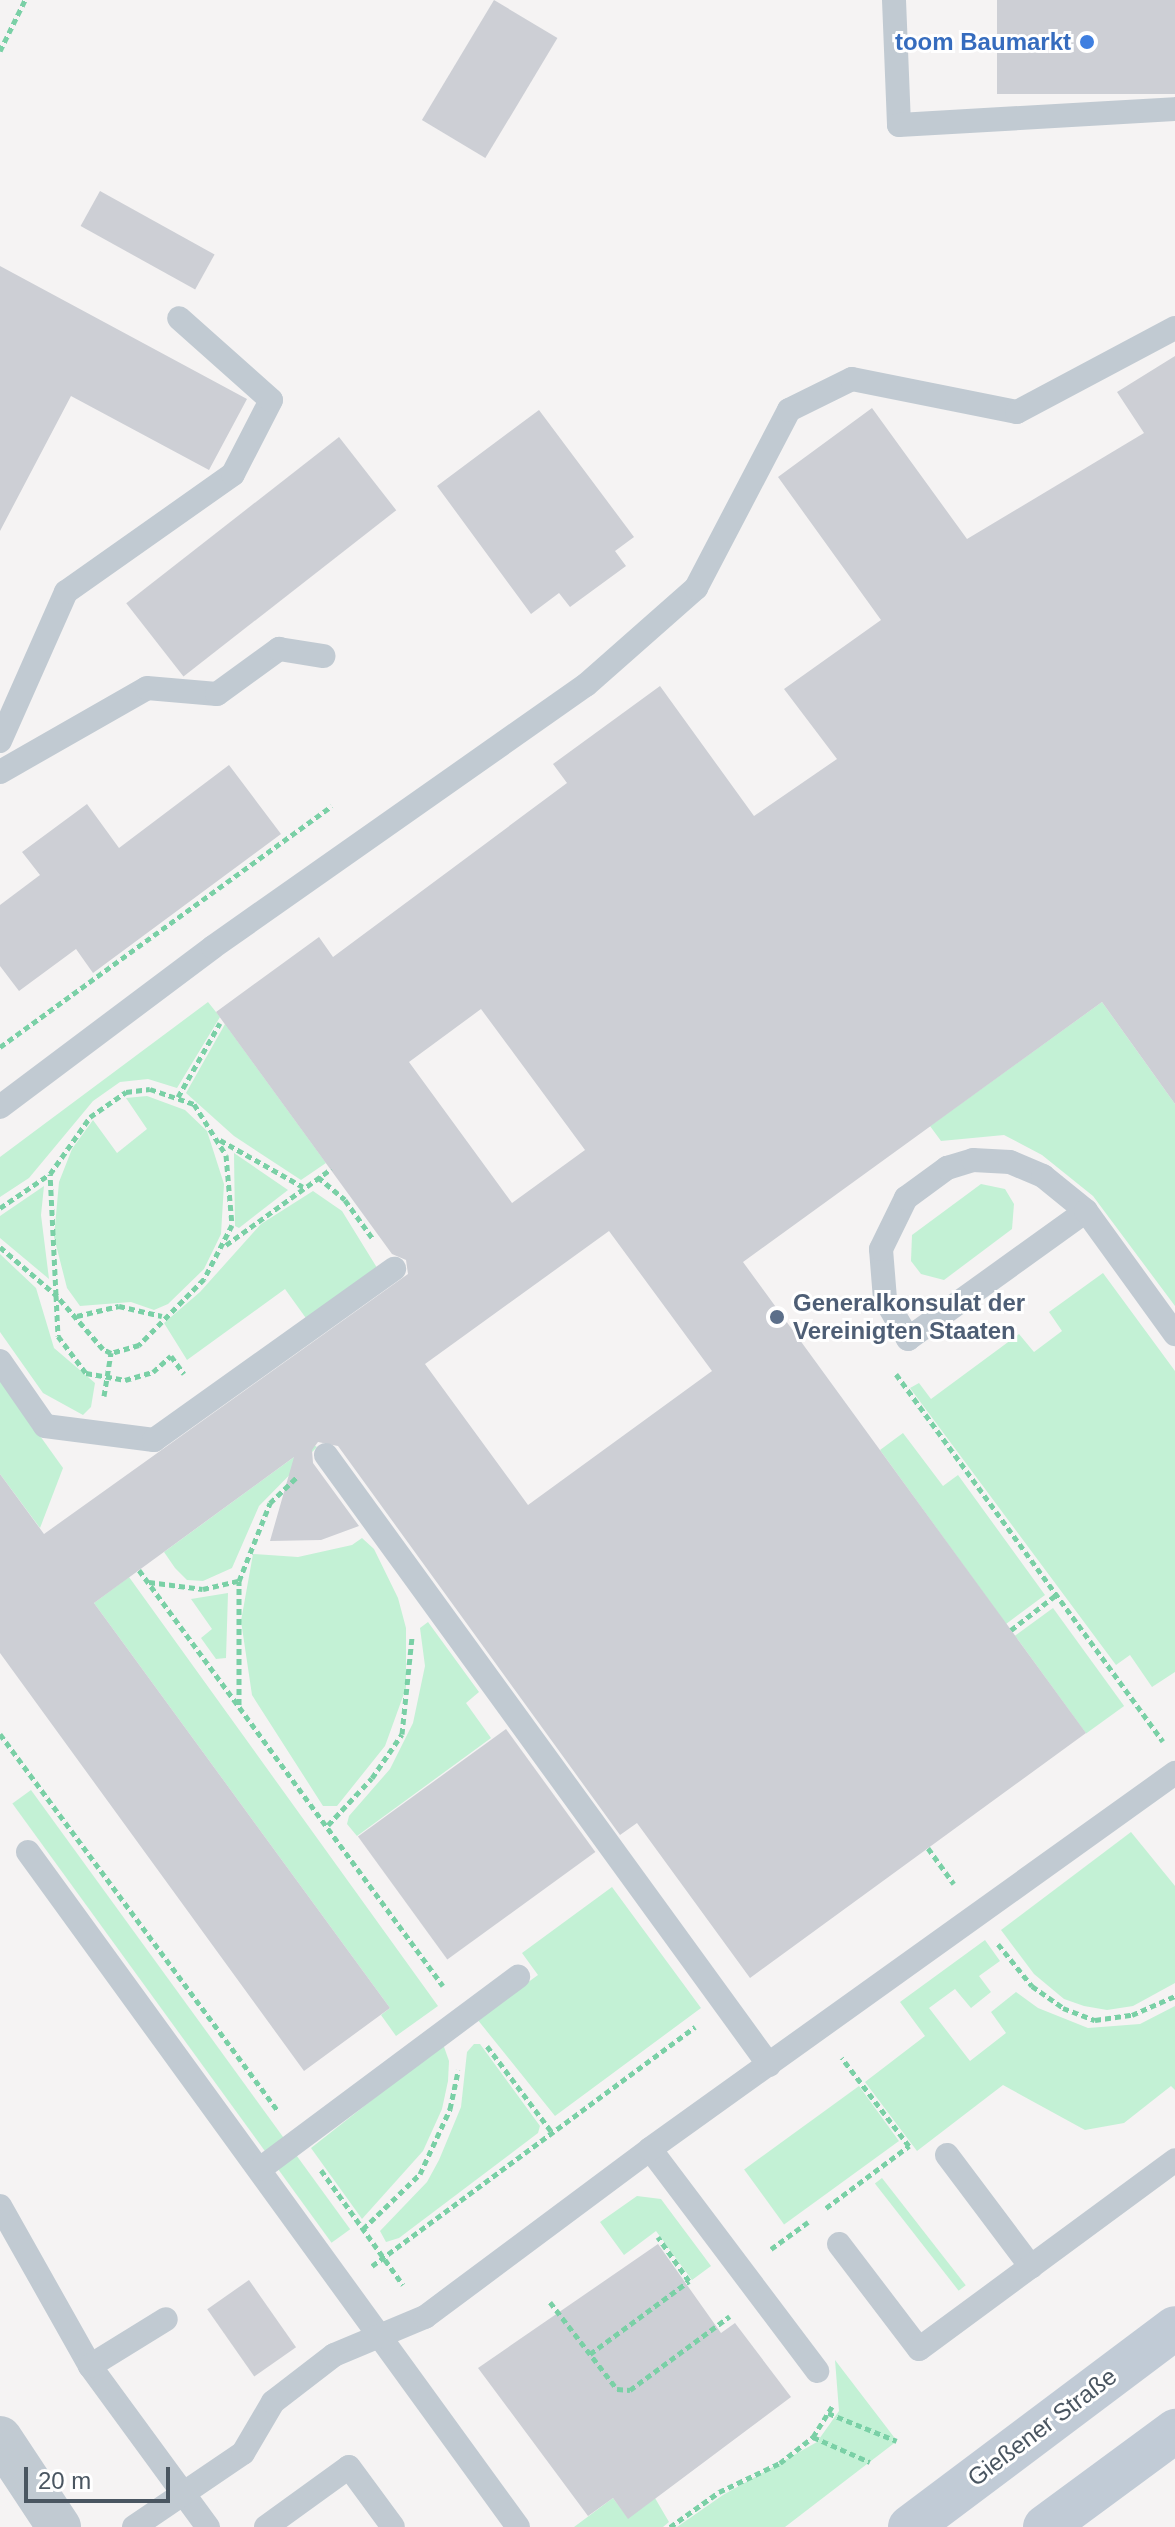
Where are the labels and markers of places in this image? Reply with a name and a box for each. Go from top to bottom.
place label: toom Baumarkt [895,28,1071,56]
marker: toom Baumarkt [1078,33,1096,51]
place label: Generalkonsulat der Vereinigten Staaten [793,1289,1025,1345]
marker: Generalkonsulat der Vereinigten Staaten [768,1308,786,1326]

